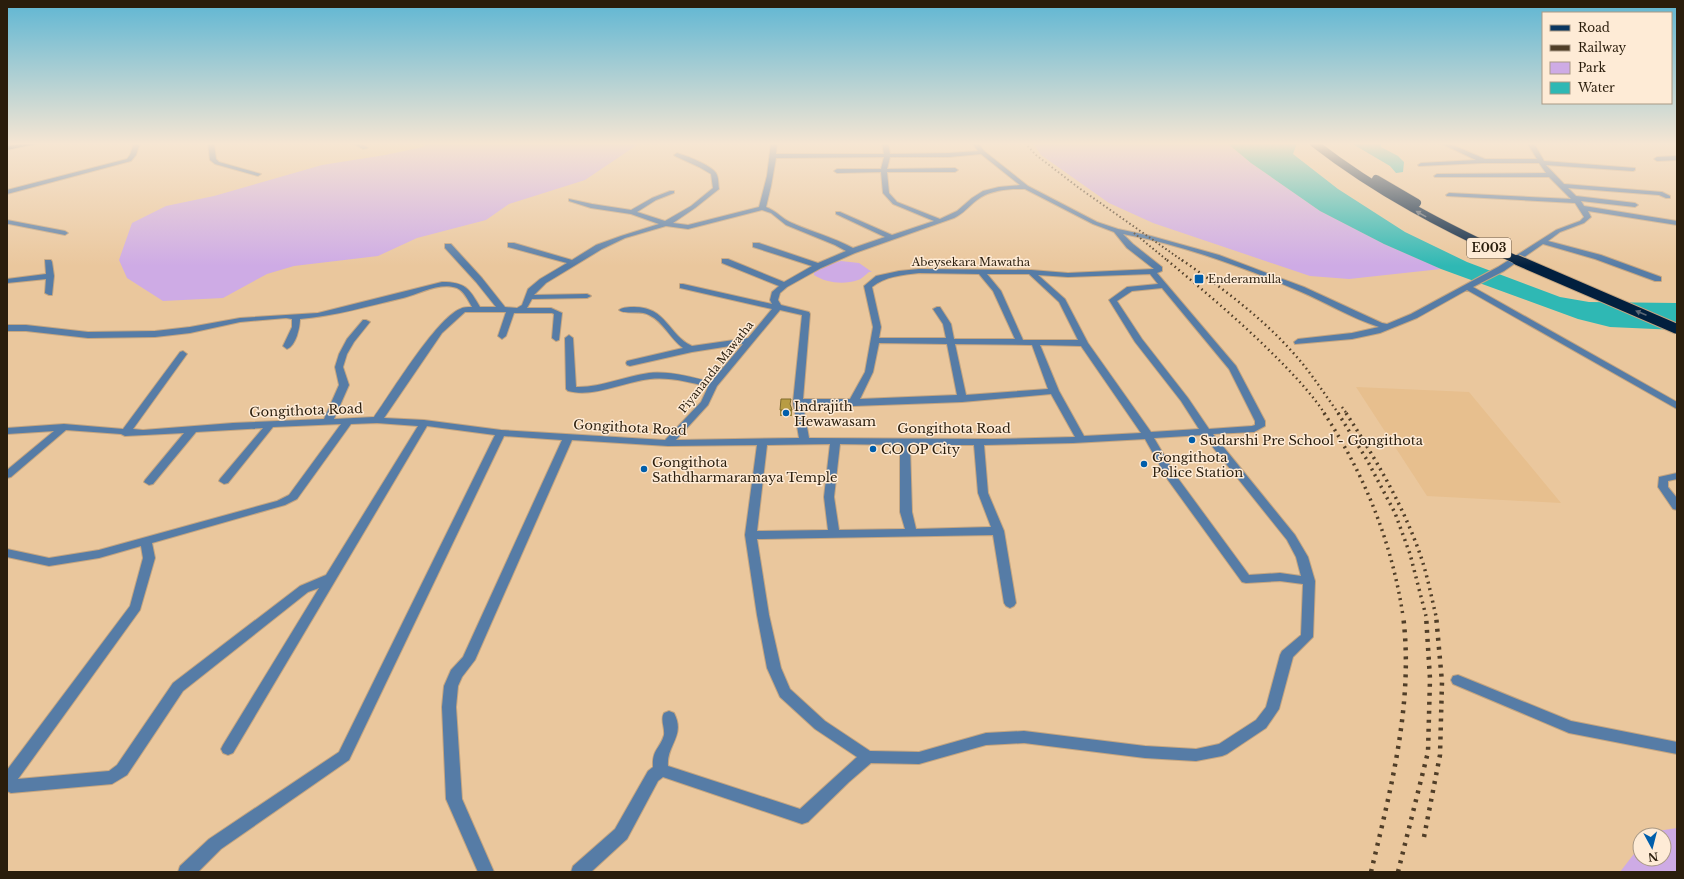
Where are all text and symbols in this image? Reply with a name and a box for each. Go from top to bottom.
legend [1542,12,1672,104]
text: Road [1578,20,1610,35]
text: Railway [1578,40,1627,55]
text: Park [1578,60,1606,75]
text: Water [1577,80,1615,95]
one-way arrow [1415,210,1427,217]
road number: E003 [1467,238,1511,258]
street label: Abeysekara Mawatha [911,255,1031,269]
place label: Enderamulla [1208,272,1282,286]
marker: Enderamulla [1193,273,1205,285]
one-way arrow [1635,310,1647,316]
street label: Piyananda Mawatha [676,317,757,416]
place label: Indrajith Hewawasam [794,398,876,430]
street label: Gongithota Road [249,400,363,421]
marker: Indrajith Hewawasam [781,408,791,418]
street label: Gongithota Road [573,416,687,439]
street label: Gongithota Road [897,420,1011,437]
place label: Sudarshi Pre School - Gongithota [1200,432,1424,449]
marker: Sudarshi Pre School - Gongithota [1187,435,1197,445]
place label: CO OP City [881,441,961,458]
marker: CO OP City [868,444,878,454]
place label: Gongithota Police Station [1152,449,1243,481]
place label: Gongithota Sathdharmaramaya Temple [652,454,838,486]
marker: Gongithota Police Station [1139,459,1149,469]
marker: Gongithota Sathdharmaramaya Temple [639,464,649,474]
north arrow [1632,827,1672,867]
text: N [1647,849,1659,865]

